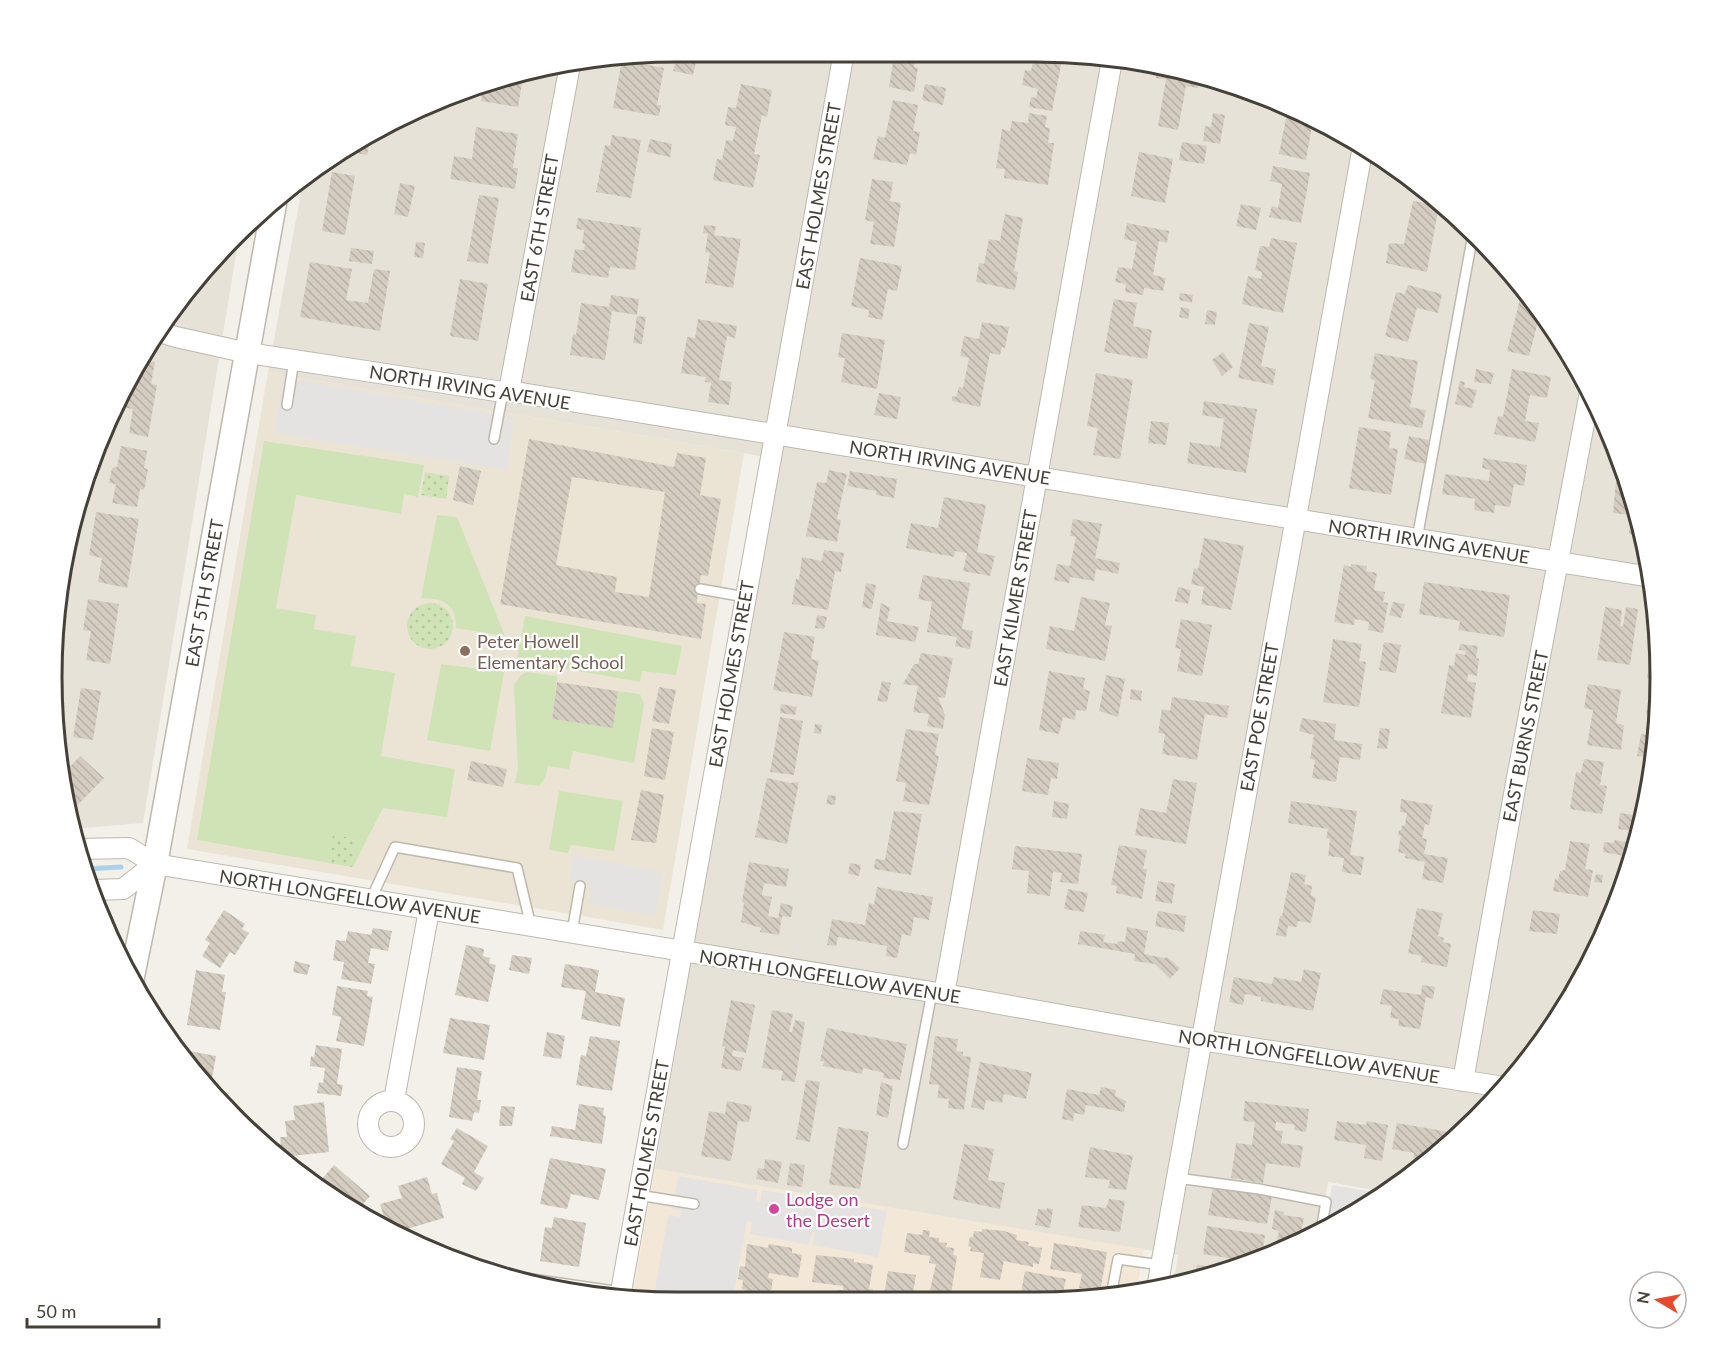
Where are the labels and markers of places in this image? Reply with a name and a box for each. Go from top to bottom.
place label: Peter Howell Elementary School [477,630,624,673]
marker: Peter Howell Elementary School [458,644,472,658]
place label: Lodge on the Desert [786,1188,871,1231]
marker: Lodge on the Desert [767,1202,781,1216]

